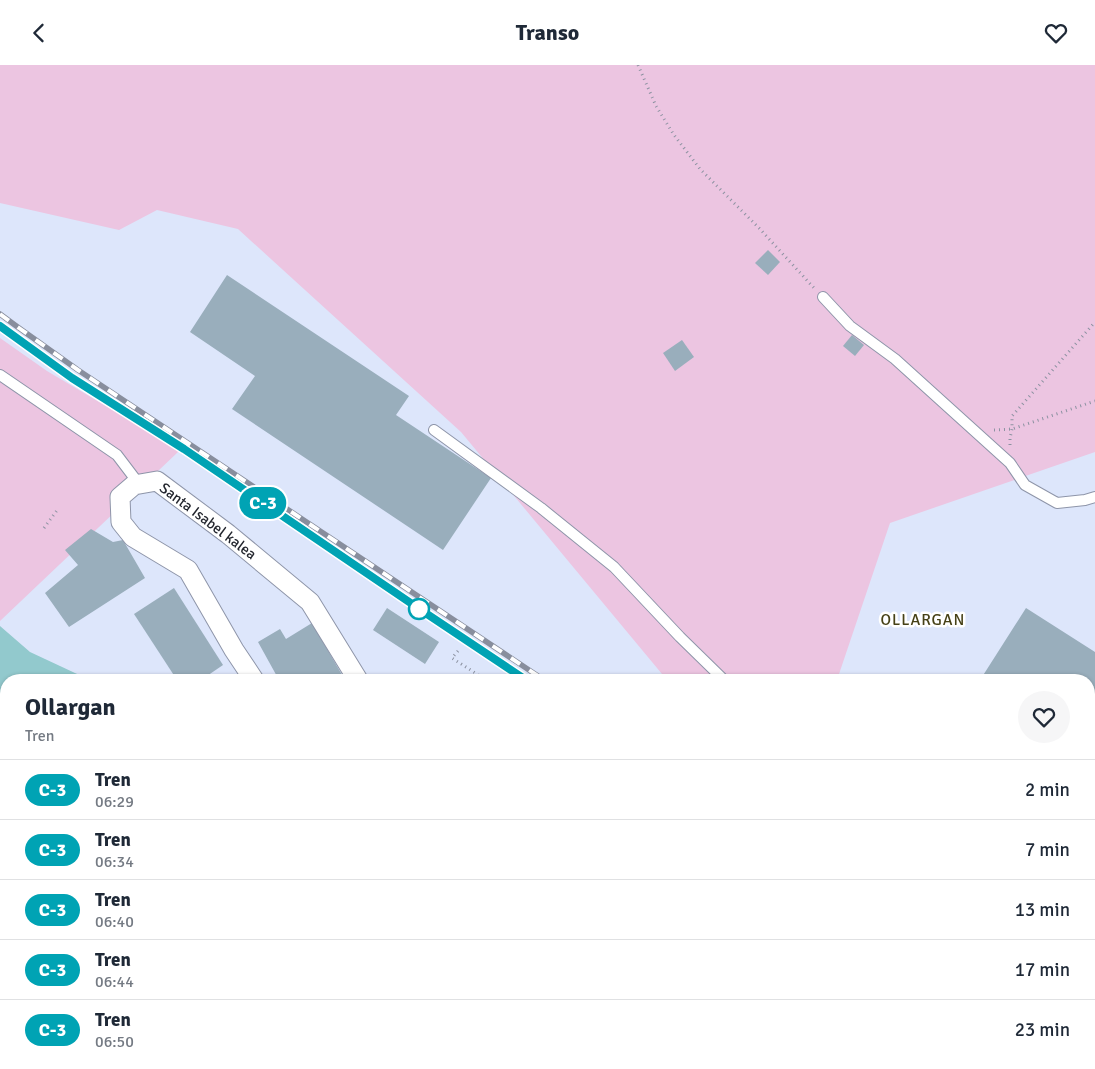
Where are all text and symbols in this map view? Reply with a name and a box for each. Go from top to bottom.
icon: back [25,19,53,47]
text: Transo [516,19,579,46]
icon: heart [1042,19,1070,47]
street label: Santa Isabel kalea [156,479,260,563]
line badge: C-3 [234,487,292,519]
text: C-3 [249,492,277,514]
unlabelled marker [408,598,430,620]
district label: OLLARGAN [880,610,966,630]
button: heart [1018,691,1070,743]
text: Ollargan [25,692,116,722]
text: Tren [25,726,54,746]
text: Tren [95,768,131,792]
text: 2 min [1025,778,1070,802]
text: C-3 [39,779,66,801]
text: 06:29 [95,792,134,812]
text: Tren [95,828,131,852]
text: 7 min [1025,838,1070,862]
text: C-3 [39,839,66,861]
text: 06:34 [95,852,134,872]
text: Tren [95,888,131,912]
text: 13 min [1015,898,1070,922]
text: C-3 [39,899,66,921]
text: 06:40 [95,912,134,932]
text: Tren [95,948,131,972]
text: 17 min [1015,958,1070,982]
text: C-3 [39,959,66,981]
text: 06:44 [95,972,134,992]
text: Tren [95,1008,131,1032]
text: 23 min [1015,1018,1070,1042]
text: C-3 [39,1019,66,1041]
text: 06:50 [95,1032,134,1052]

